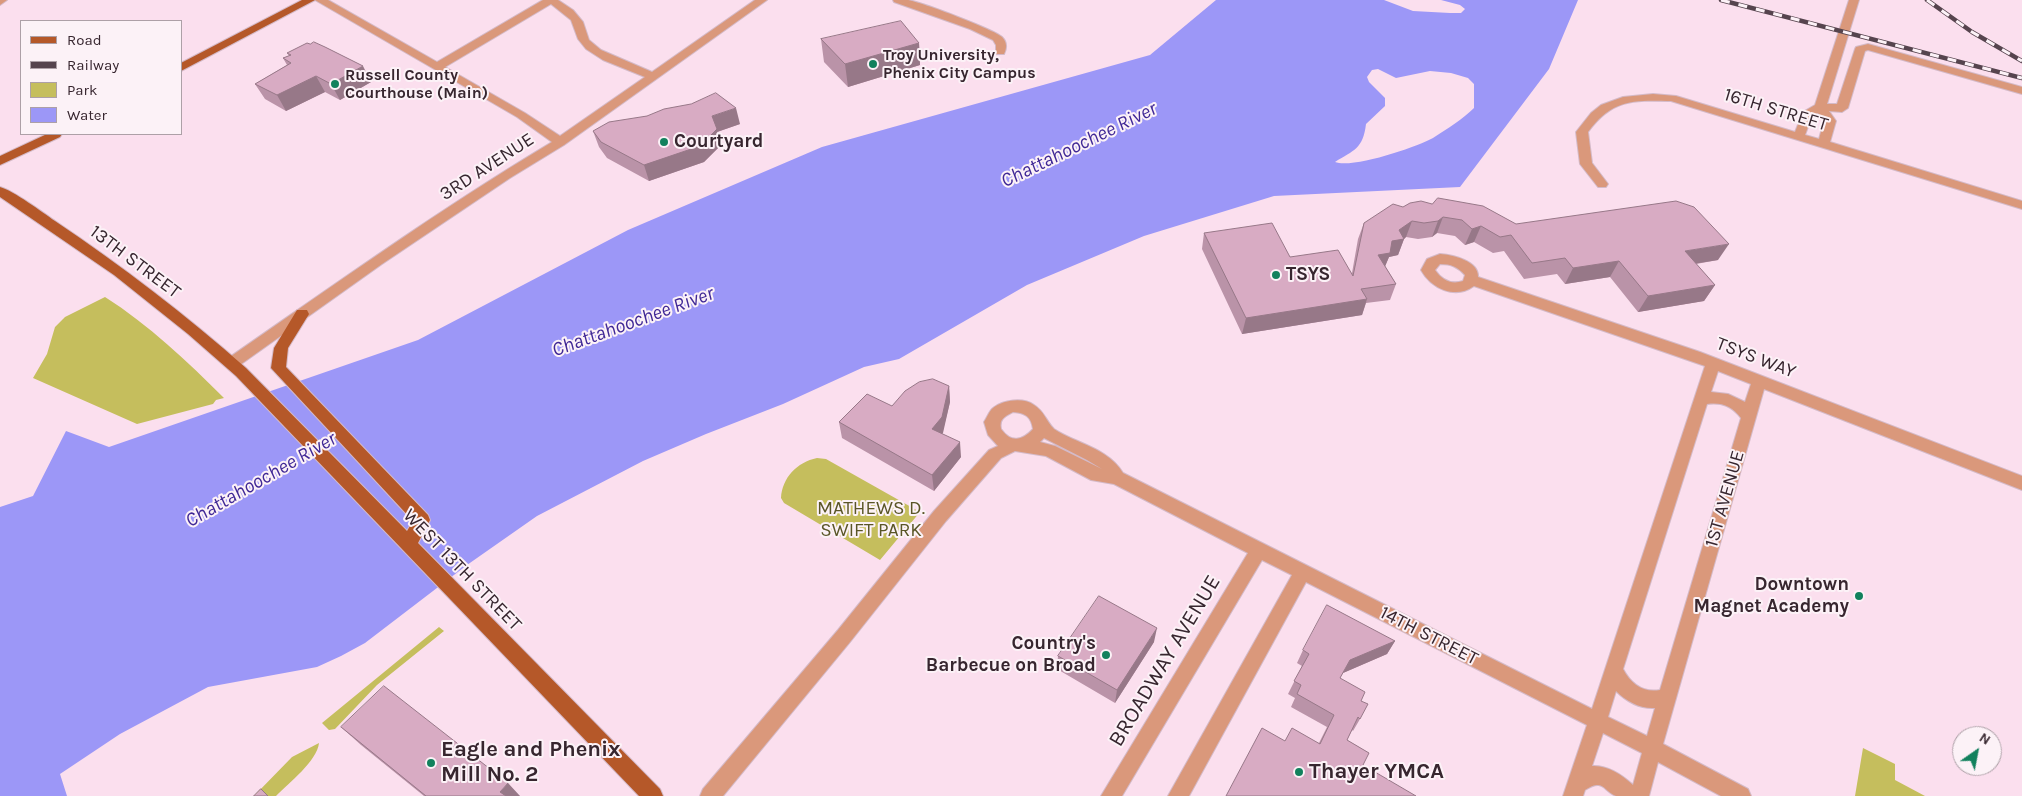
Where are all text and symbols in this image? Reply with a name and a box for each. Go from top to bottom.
legend [20,20,182,135]
text: Road [67,31,102,49]
place label: Troy University, Phenix City Campus [883,45,1036,83]
text: Railway [67,56,119,74]
marker: Troy University, Phenix City Campus [867,58,879,70]
place label: Russell County Courthouse (Main) [345,65,488,103]
marker: Russell County Courthouse (Main) [329,78,341,90]
text: Park [67,81,97,99]
street label: 16TH STREET [1721,83,1831,137]
water label: Chattahoochee River [997,97,1161,193]
text: Water [67,106,107,124]
street label: 3RD AVENUE [436,128,538,206]
place label: Courtyard [674,131,763,153]
marker: Courtyard [658,136,670,148]
street label: 13TH STREET [85,220,185,304]
place label: TSYS [1286,264,1330,286]
marker: TSYS [1270,269,1282,281]
water label: Chattahoochee River [549,282,717,362]
street label: TSYS WAY [1713,332,1799,384]
water label: Chattahoochee River [181,427,341,533]
street label: 1ST AVENUE [1700,448,1750,550]
park label: MATHEWS D. SWIFT PARK [817,498,925,542]
street label: WEST 13TH STREET [398,504,526,636]
street label: BROADWAY AVENUE [1103,570,1227,752]
place label: Downtown Magnet Academy [1694,574,1849,618]
marker: Downtown Magnet Academy [1853,590,1865,602]
street label: 14TH STREET [1376,602,1482,670]
place label: Country's Barbecue on Broad [926,633,1096,677]
marker: Country's Barbecue on Broad [1100,649,1112,661]
north arrow [1952,726,2002,776]
text: N [1976,729,1994,749]
place label: Eagle and Phenix Mill No. 2 [441,737,620,788]
marker: Eagle and Phenix Mill No. 2 [425,757,437,769]
place label: Thayer YMCA [1309,759,1444,785]
marker: Thayer YMCA [1293,766,1305,778]

